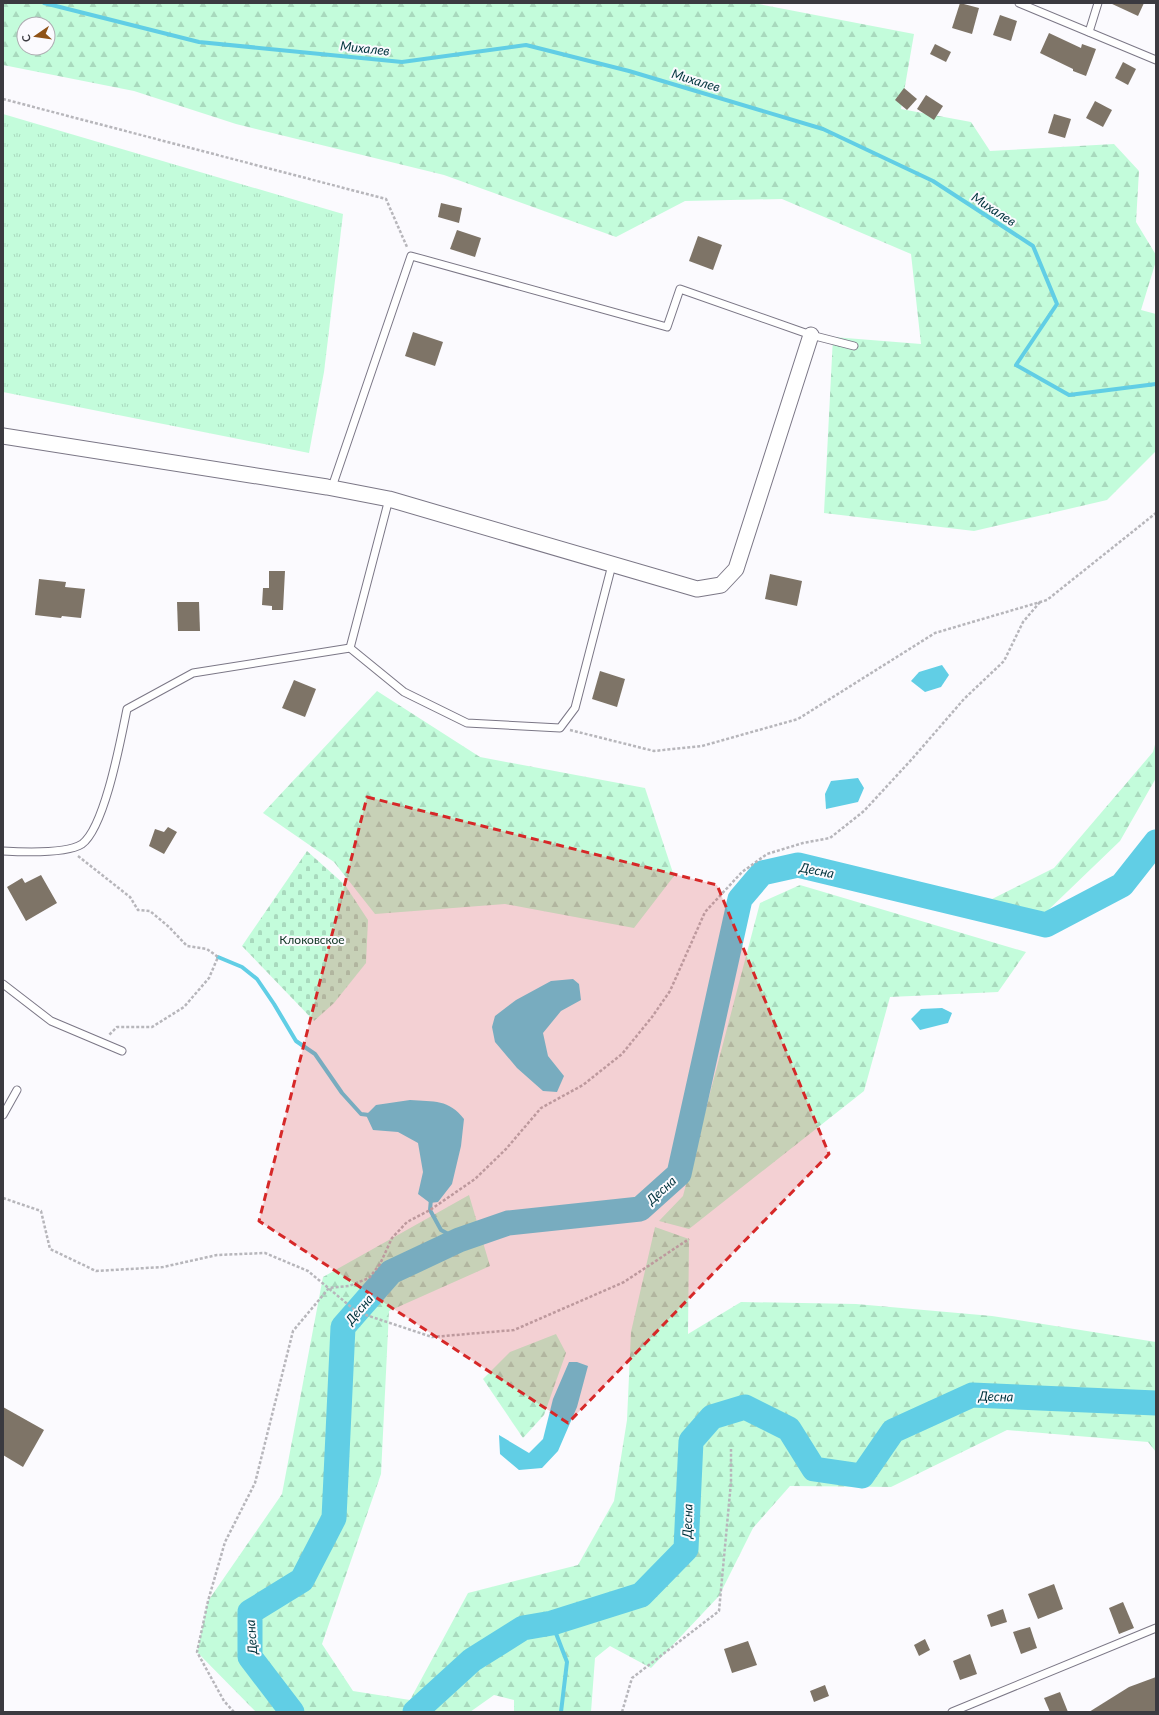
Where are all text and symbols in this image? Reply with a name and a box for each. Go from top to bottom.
north arrow [16,16,56,56]
text: С [18,33,33,43]
water label: Михалев [339,37,391,59]
water label: Михалев [670,65,722,95]
water label: Михалев [969,189,1019,229]
water label: Десна [797,859,836,881]
park label: Клоковское [279,932,345,947]
water label: Десна [642,1172,680,1208]
water label: Десна [341,1290,377,1328]
water label: Десна [977,1387,1014,1405]
water label: Десна [678,1503,696,1540]
water label: Десна [242,1619,260,1656]

